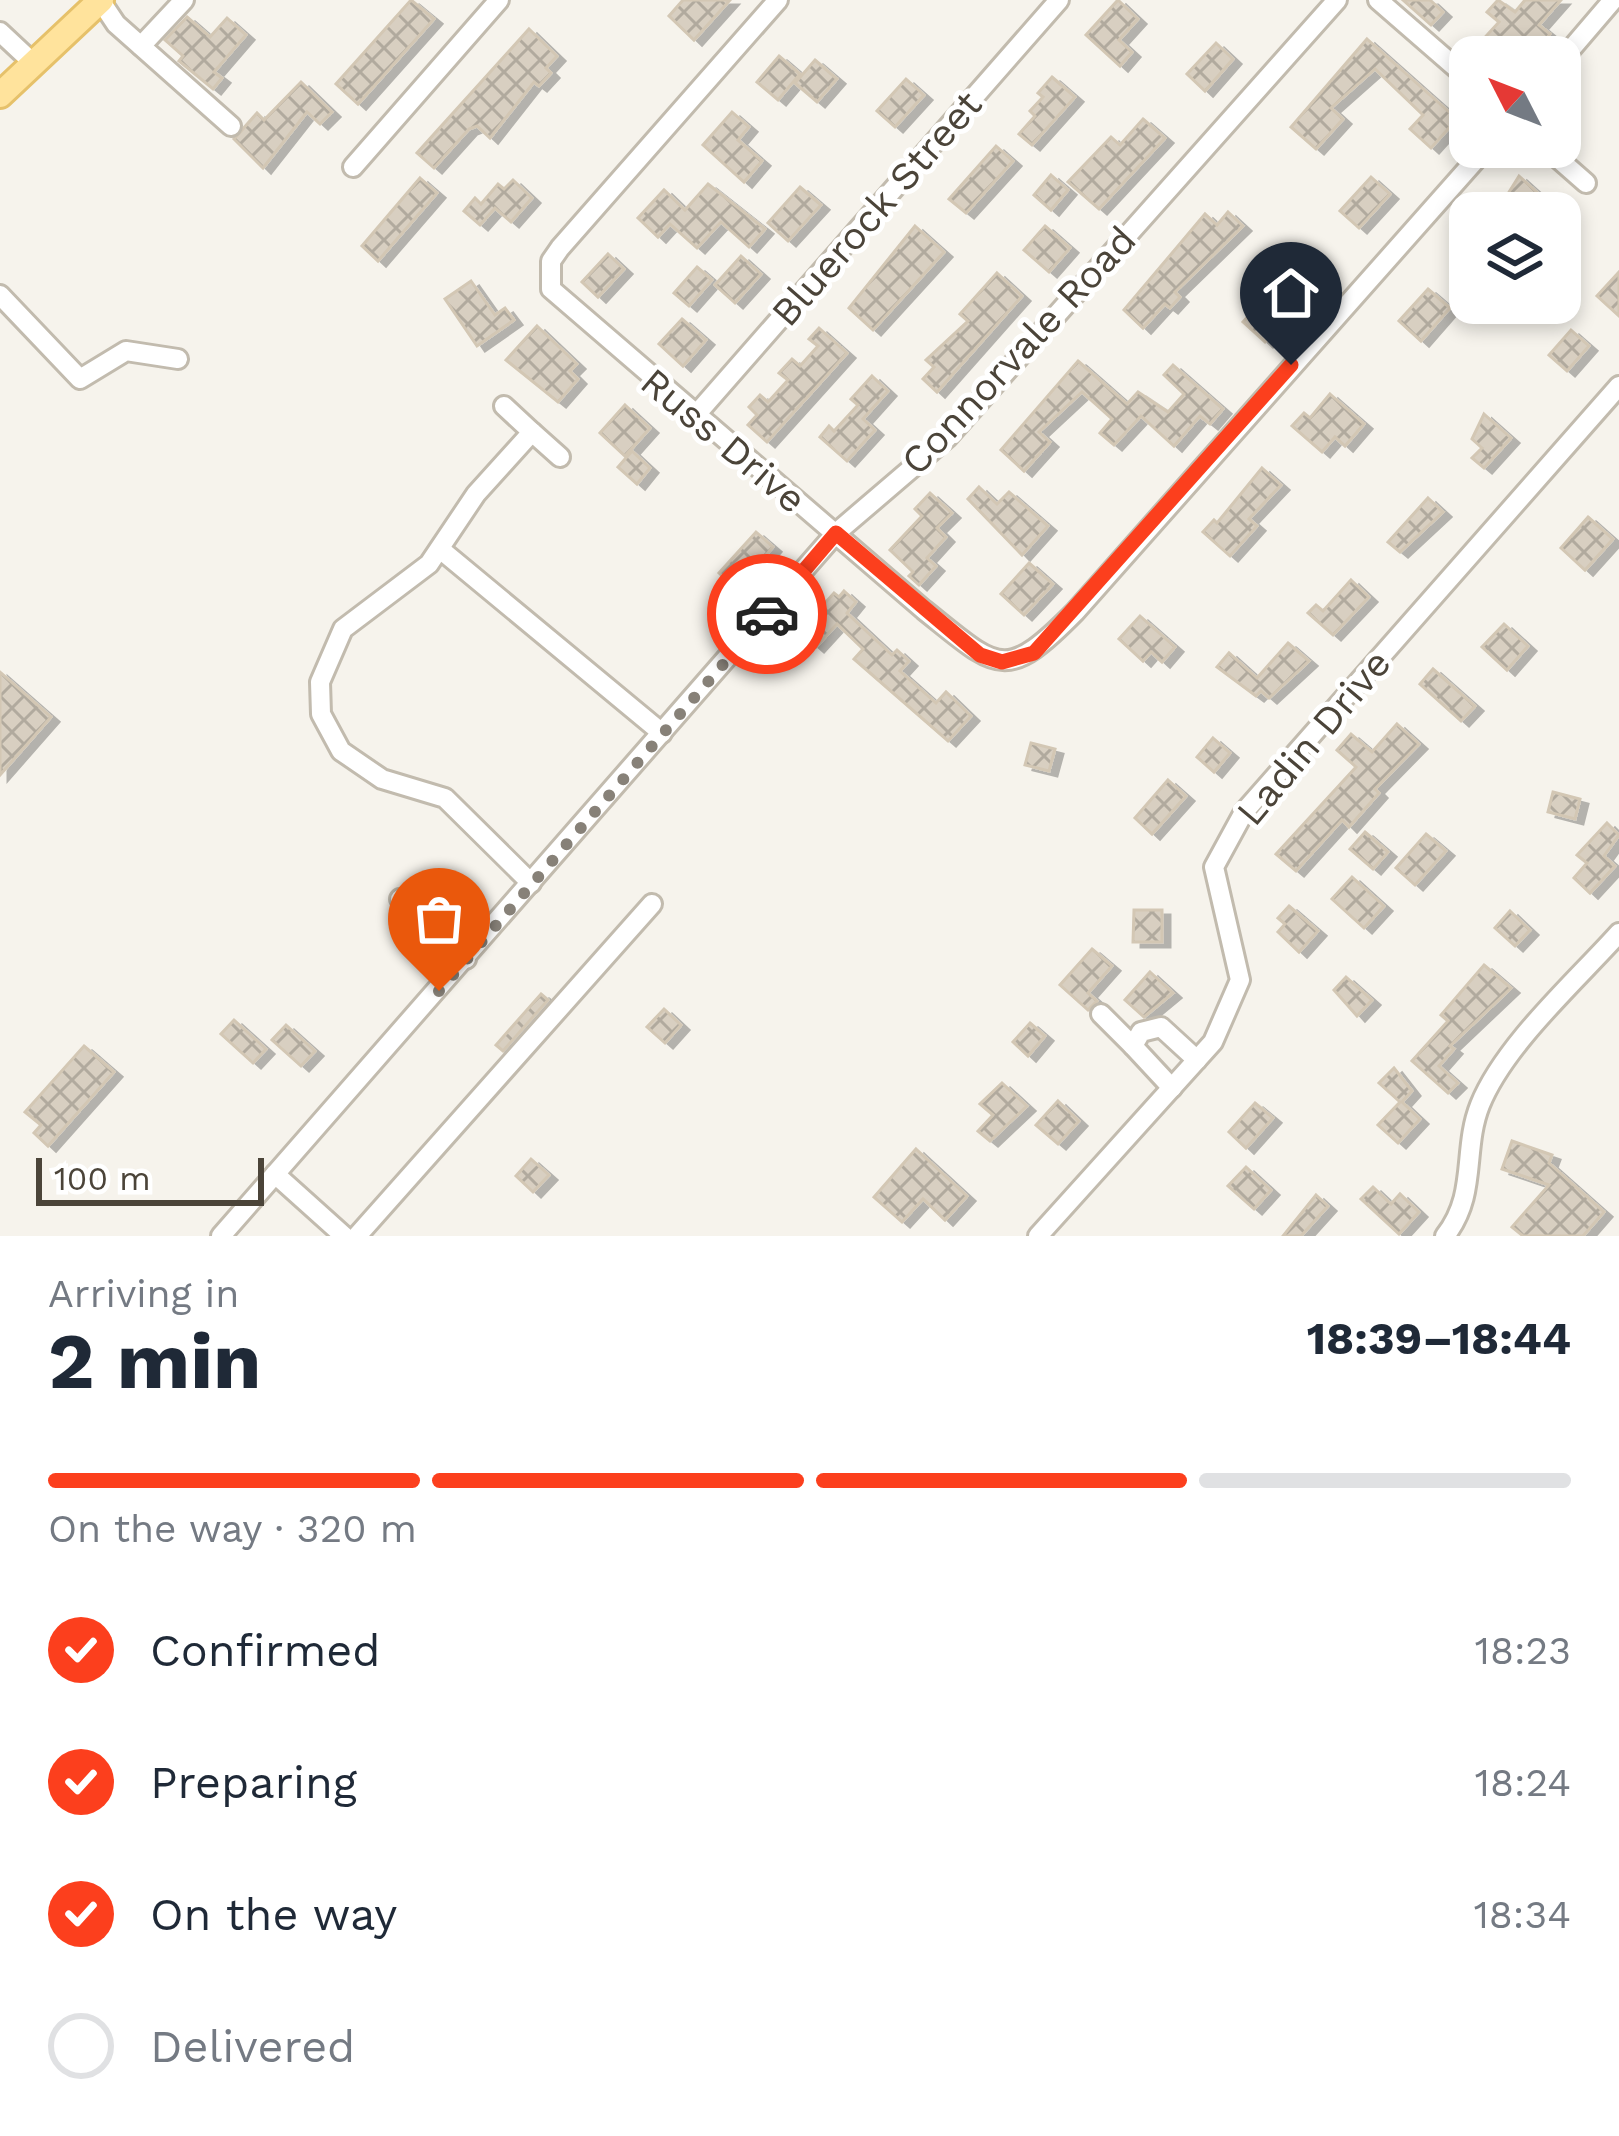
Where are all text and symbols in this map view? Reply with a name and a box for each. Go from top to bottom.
north arrow [1449,36,1581,168]
map controls [1449,36,1581,324]
street label: Bluerock Street [762,82,991,335]
button: layers [1449,192,1581,324]
street label: Connorvale Road [892,217,1145,484]
pin [1240,242,1342,365]
icon: home [1258,260,1324,326]
street label: Russ Drive [632,359,815,522]
courier [707,554,827,674]
icon: car [734,581,800,647]
street label: Ladin Drive [1227,641,1400,834]
pin [388,868,490,991]
icon: bag [406,886,472,952]
scale bar [36,1152,264,1205]
text: 100 m [54,1159,151,1198]
text: Arriving in [48,1271,239,1316]
text: 18:39–18:44 [1307,1312,1571,1365]
text: 2 min [48,1315,261,1407]
text: On the way · 320 m [48,1506,417,1551]
icon: check [48,1617,114,1683]
text: Confirmed [150,1624,381,1677]
text: 18:23 [1475,1628,1571,1673]
icon: check [48,1749,114,1815]
text: Preparing [150,1756,357,1809]
text: 18:24 [1475,1760,1571,1805]
icon: check [48,1881,114,1947]
text: On the way [150,1888,397,1941]
text: 18:34 [1474,1892,1571,1937]
text: Delivered [150,2020,355,2073]

